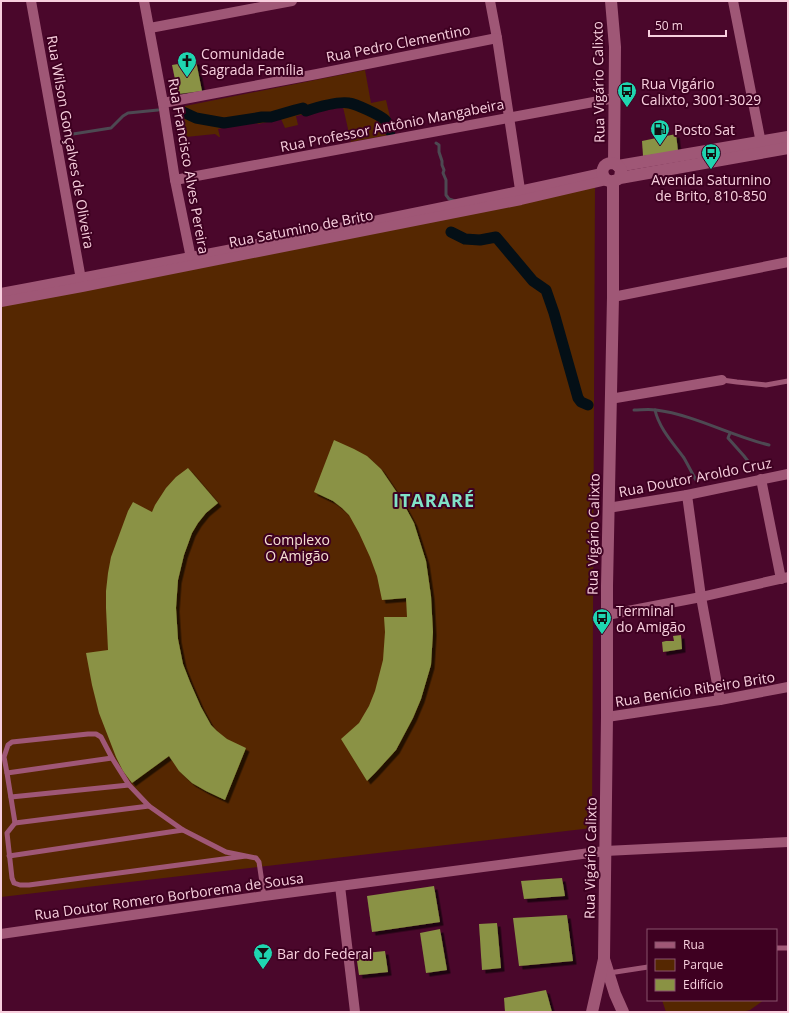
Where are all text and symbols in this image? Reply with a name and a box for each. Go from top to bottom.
scale bar [649,12,726,38]
text: 50 m [655,17,683,34]
street label: Rua Pedro Clementino [324,20,472,66]
street label: Rua Vigário Calixto [587,21,609,143]
street label: Rua Wilson Gonçalves de Oliveira [43,34,99,250]
place label: Comunidade Sagrada Família [201,44,304,79]
church icon: Comunidade Sagrada Família [176,50,198,78]
place label: Rua Vigário Calixto, 3001-3029 [641,74,761,109]
street label: Rua Francisco Alves Pereira [164,77,214,255]
bus stop icon: Rua Vigário Calixto, 3001-3029 [616,80,638,108]
street label: Rua Professor Antônio Mangabeira [278,94,506,156]
fuel station icon: Posto Sat [649,118,671,146]
place label: Posto Sat [674,120,735,139]
bus stop icon: Avenida Saturnino de Brito, 810-850 [700,142,722,170]
place label: Avenida Saturnino de Brito, 810-850 [651,170,771,205]
street label: Rua Satumino de Brito [227,205,375,251]
street label: Rua Doutor Aroldo Cruz [617,453,774,501]
street label: Rua Vigário Calixto [582,473,604,595]
district label: ITARARÉ [393,488,475,512]
park label: Complexo O Amigão [264,530,330,565]
place label: Terminal do Amigão [616,601,686,636]
bus stop icon: Terminal do Amigão [591,607,613,635]
street label: Rua Benício Ribeiro Brito [614,667,776,711]
street label: Rua Vigário Calixto [579,797,601,919]
street label: Rua Doutor Romero Borborema de Sousa [33,868,305,924]
legend [647,929,777,1001]
text: Rua [683,936,704,953]
bar icon: Bar do Federal [252,942,274,970]
place label: Bar do Federal [277,944,372,963]
text: Parque [683,956,723,973]
text: Edifício [683,976,723,993]

